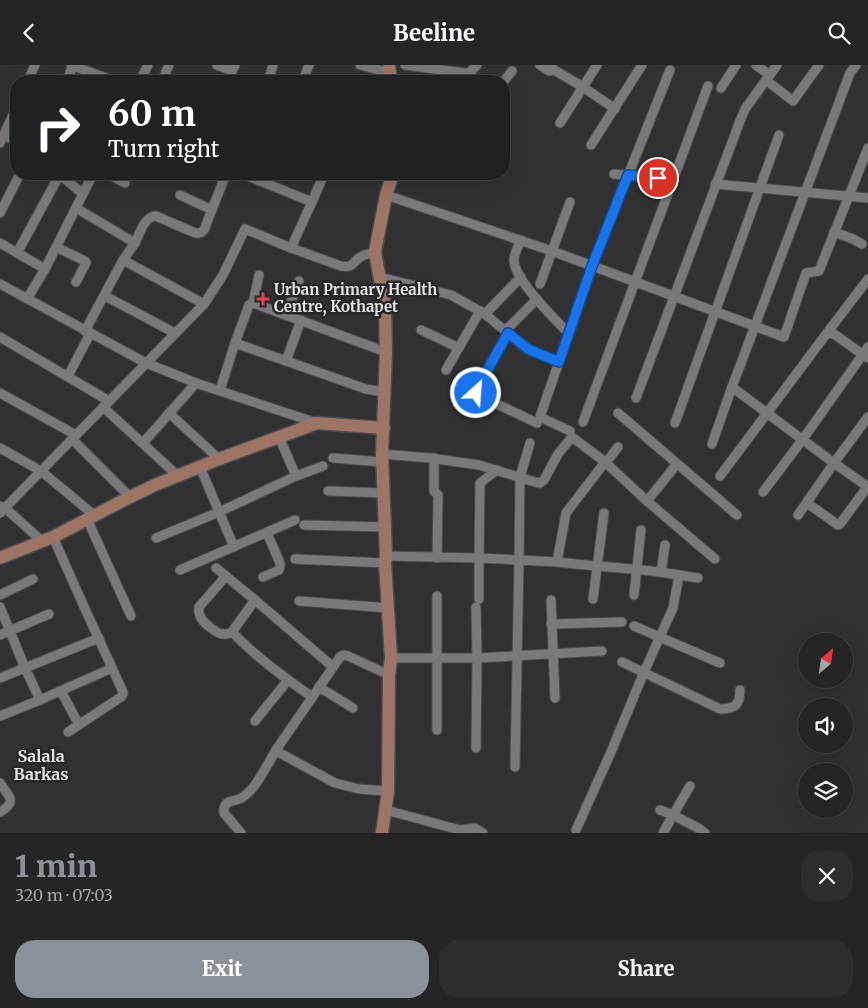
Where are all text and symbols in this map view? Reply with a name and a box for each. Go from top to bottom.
icon: back [15,19,43,47]
text: Beeline [393,19,475,47]
icon: search [825,19,853,47]
text: 60 m [108,92,196,136]
icon: right [25,95,90,160]
text: Turn right [108,135,219,163]
pin [637,157,679,199]
icon: arrive [644,164,672,192]
place label: Urban Primary Health Centre, Kothapet [274,280,437,317]
marker: Urban Primary Health Centre, Kothapet [256,292,270,306]
position arrow [449,366,501,418]
north arrow [798,633,852,687]
map controls [798,633,853,818]
button: sound [798,698,853,753]
district label: Salala Barkas [13,746,69,784]
button: layers [798,763,853,818]
text: 1 min [15,847,97,885]
button: close [801,850,853,902]
text: 320 m · 07:03 [15,885,113,905]
button: Exit [15,940,429,998]
button: Share [439,940,853,998]

